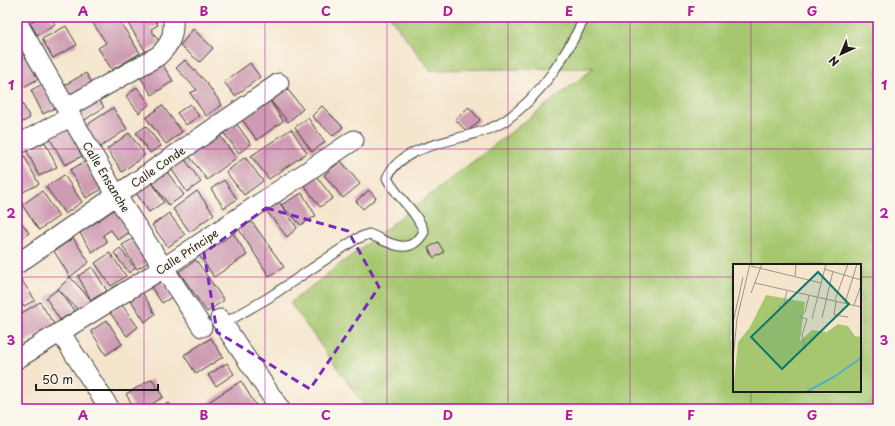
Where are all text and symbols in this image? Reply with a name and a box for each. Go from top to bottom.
text: A [78,1,88,20]
text: B [200,1,209,20]
text: C [321,1,331,20]
text: D [443,1,453,20]
text: E [565,1,573,20]
text: F [687,1,695,20]
text: G [807,1,817,20]
north arrow [821,34,861,74]
text: N [824,52,843,71]
text: 1 [8,75,14,94]
text: 1 [881,75,887,94]
street label: Calle Ensanche [79,138,134,216]
street label: Calle Conde [127,142,188,192]
text: 2 [6,203,16,222]
text: 2 [879,203,889,222]
street label: Calle Príncipe [152,224,222,279]
inset map [733,264,861,392]
text: 3 [7,330,16,349]
text: 3 [880,330,889,349]
scale bar [36,366,158,392]
text: 50 m [42,370,73,388]
text: A [78,405,88,424]
text: B [200,405,209,424]
text: C [321,405,331,424]
text: D [443,405,453,424]
text: E [565,405,573,424]
text: F [687,405,695,424]
text: G [807,405,817,424]

